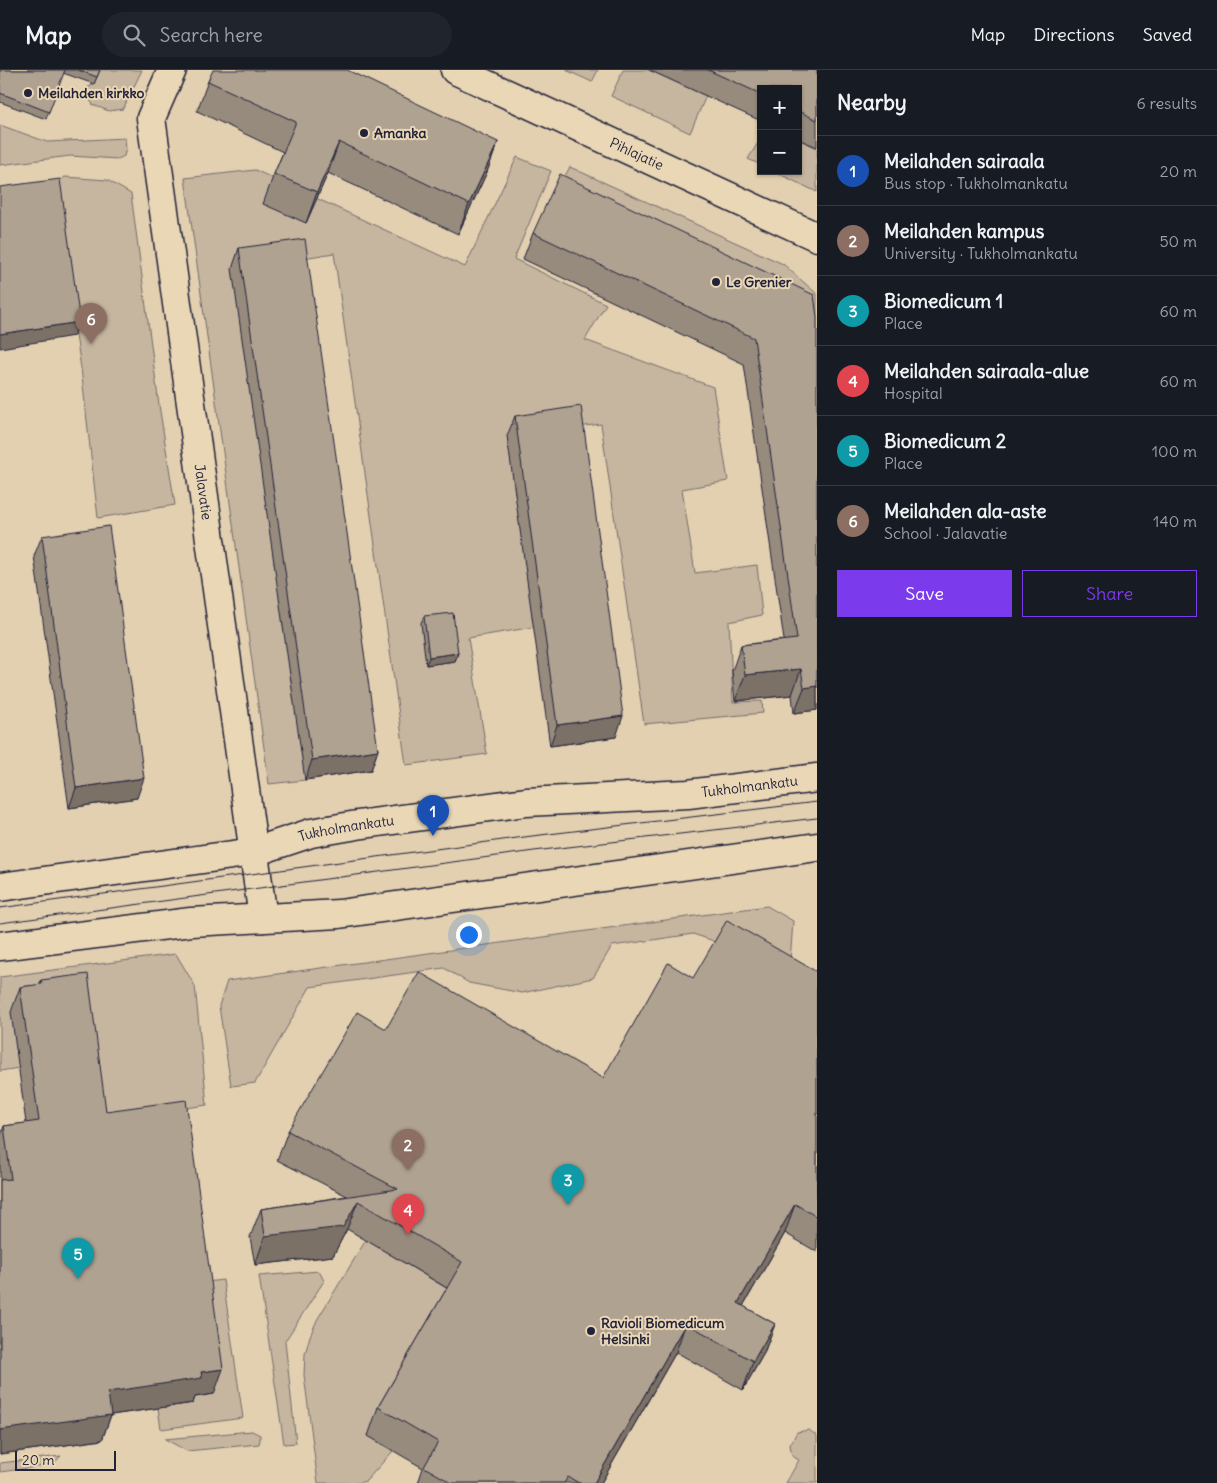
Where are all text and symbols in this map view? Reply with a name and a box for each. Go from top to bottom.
search box [102,12,452,57]
text: Map [25,20,72,50]
icon: search [120,21,148,49]
text: Search here [160,23,263,47]
text: Map [970,23,1005,46]
text: Directions [1033,23,1115,46]
text: Saved [1143,23,1192,46]
place label: Meilahden kirkko [38,84,144,102]
map controls [757,85,802,175]
button: + [757,85,802,130]
marker: Meilahden kirkko [22,87,34,99]
text: Nearby [837,89,907,116]
text: 6 results [1136,93,1197,113]
place label: Amanka [374,124,426,142]
marker: Amanka [358,127,370,139]
button: − [757,130,802,175]
street label: Pihlajatie [607,134,666,174]
text: Meilahden sairaala [884,149,1045,173]
text: 1 [850,161,856,181]
text: 20 m [1160,161,1197,181]
text: Bus stop · Tukholmankatu [884,173,1068,193]
text: Meilahden kampus [884,219,1044,243]
text: 2 [849,231,857,251]
text: 50 m [1159,231,1197,251]
text: University · Tukholmankatu [884,243,1078,263]
place label: Le Grenier [726,273,792,291]
marker: Le Grenier [710,276,722,288]
text: Biomedicum 1 [884,289,1003,313]
text: 3 [848,301,858,321]
text: 60 m [1159,301,1197,321]
pin: 6 [75,303,107,344]
text: Place [884,313,923,333]
text: Meilahden sairaala-alue [884,359,1089,383]
text: 4 [848,371,858,391]
text: 60 m [1159,371,1197,391]
text: Hospital [884,383,943,403]
text: Biomedicum 2 [884,429,1006,453]
text: 5 [848,441,858,461]
text: 100 m [1152,441,1197,461]
text: Place [884,453,923,473]
street label: Jalavatie [191,463,216,521]
text: Meilahden ala-aste [884,499,1046,523]
text: 6 [848,511,858,531]
text: 140 m [1153,511,1197,531]
text: School · Jalavatie [884,523,1007,543]
button: Save [837,570,1012,617]
button: Share [1022,570,1197,617]
street label: Tukholmankatu [700,771,799,801]
pin: 1 [417,795,449,836]
street label: Tukholmankatu [296,811,395,846]
your location [456,922,482,948]
pin: 2 [392,1129,424,1170]
pin: 3 [552,1164,584,1205]
pin: 4 [392,1194,424,1235]
pin: 5 [62,1238,94,1279]
place label: Ravioli Biomedicum Helsinki [601,1314,725,1348]
marker: Ravioli Biomedicum Helsinki [585,1325,597,1337]
scale bar [15,1448,116,1471]
text: 20 m [22,1451,55,1469]

